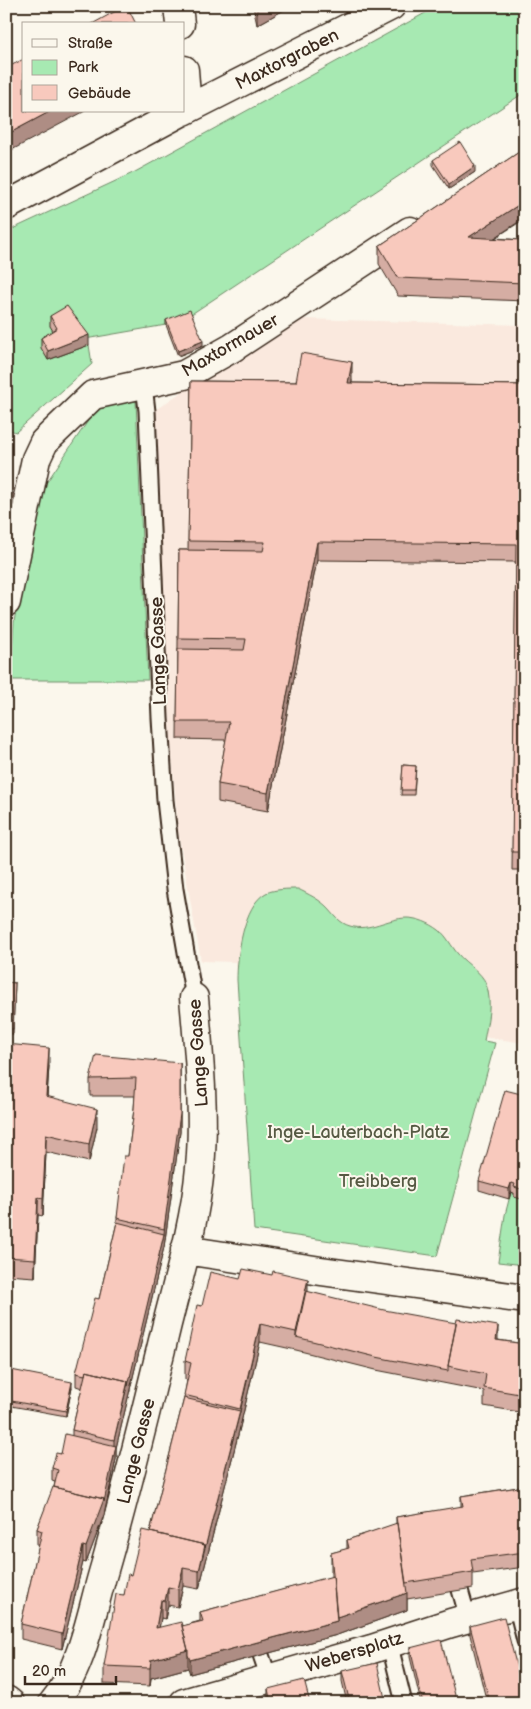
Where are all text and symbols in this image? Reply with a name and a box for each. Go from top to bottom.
legend [22,22,185,112]
street label: Maxtorgraben [232,24,342,94]
text: Straße [68,34,113,53]
text: Park [68,58,99,77]
text: Gebäude [68,84,131,103]
street label: Maxtormauer [178,309,283,382]
street label: Lange Gasse [146,596,171,705]
street label: Lange Gasse [184,998,213,1108]
park label: Inge-Lauterbach-Platz [267,1122,449,1143]
park label: Treibberg [339,1171,417,1192]
street label: Lange Gasse [113,1396,160,1506]
street label: Webersplatz [303,1628,406,1677]
scale bar [25,1654,116,1686]
text: 20 m [32,1662,66,1681]

